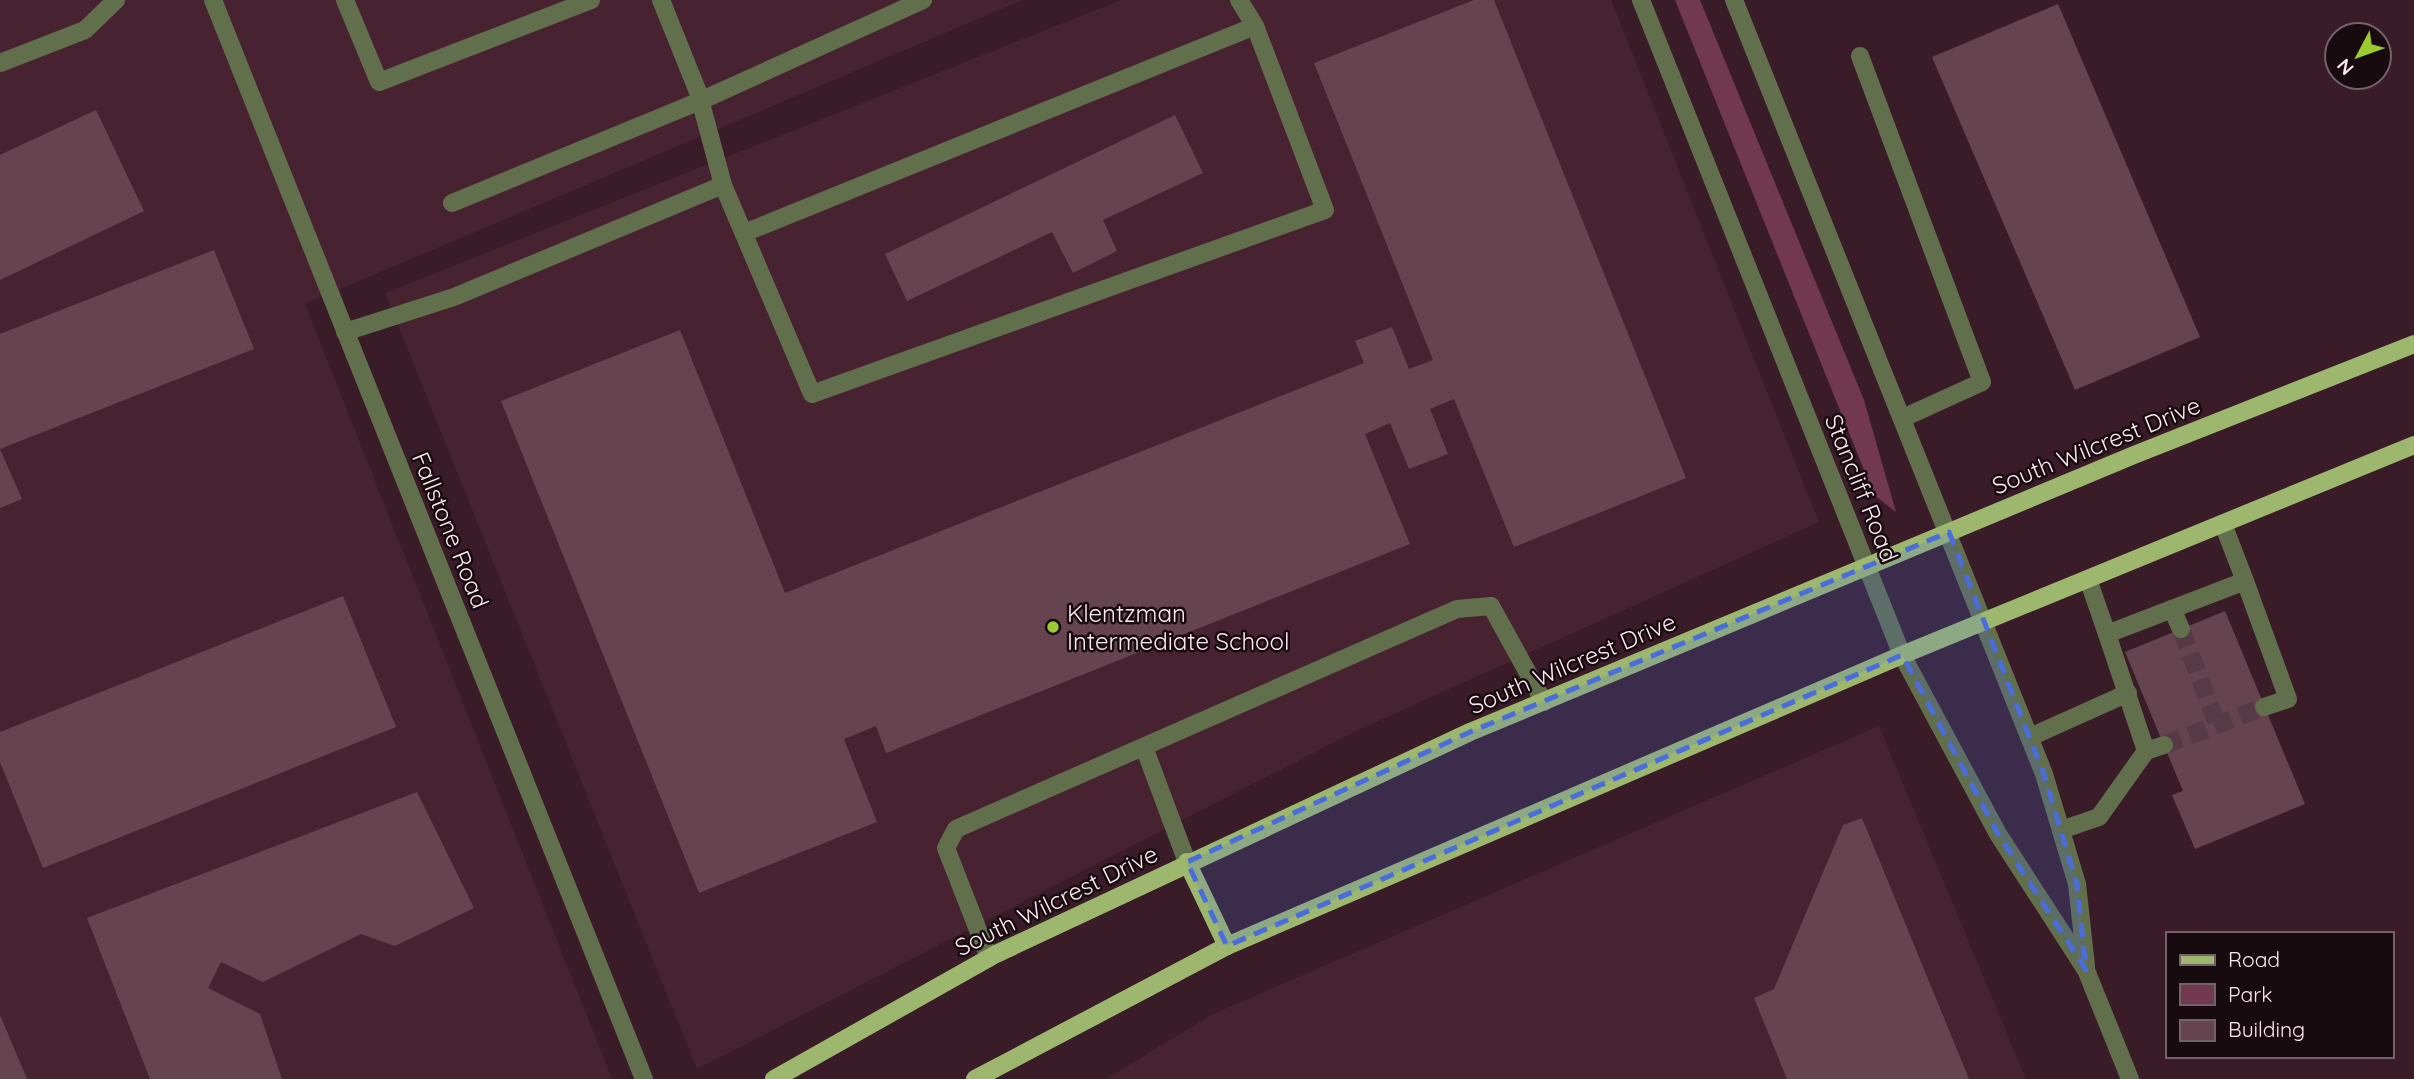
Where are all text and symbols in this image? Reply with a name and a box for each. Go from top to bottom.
north arrow [2323,21,2393,91]
text: N [2332,54,2359,80]
street label: South Wilcrest Drive [1987,390,2205,500]
street label: Stancliff Road [1819,410,1905,566]
street label: Fallstone Road [406,447,496,613]
place label: Klentzman Intermediate School [1067,598,1290,656]
street label: South Wilcrest Drive [1464,606,1680,720]
marker: Klentzman Intermediate School [1045,619,1061,635]
street label: South Wilcrest Drive [950,838,1162,962]
legend [2166,932,2393,1058]
text: Road [2228,946,2280,972]
text: Park [2228,981,2272,1007]
text: Building [2228,1016,2305,1042]

